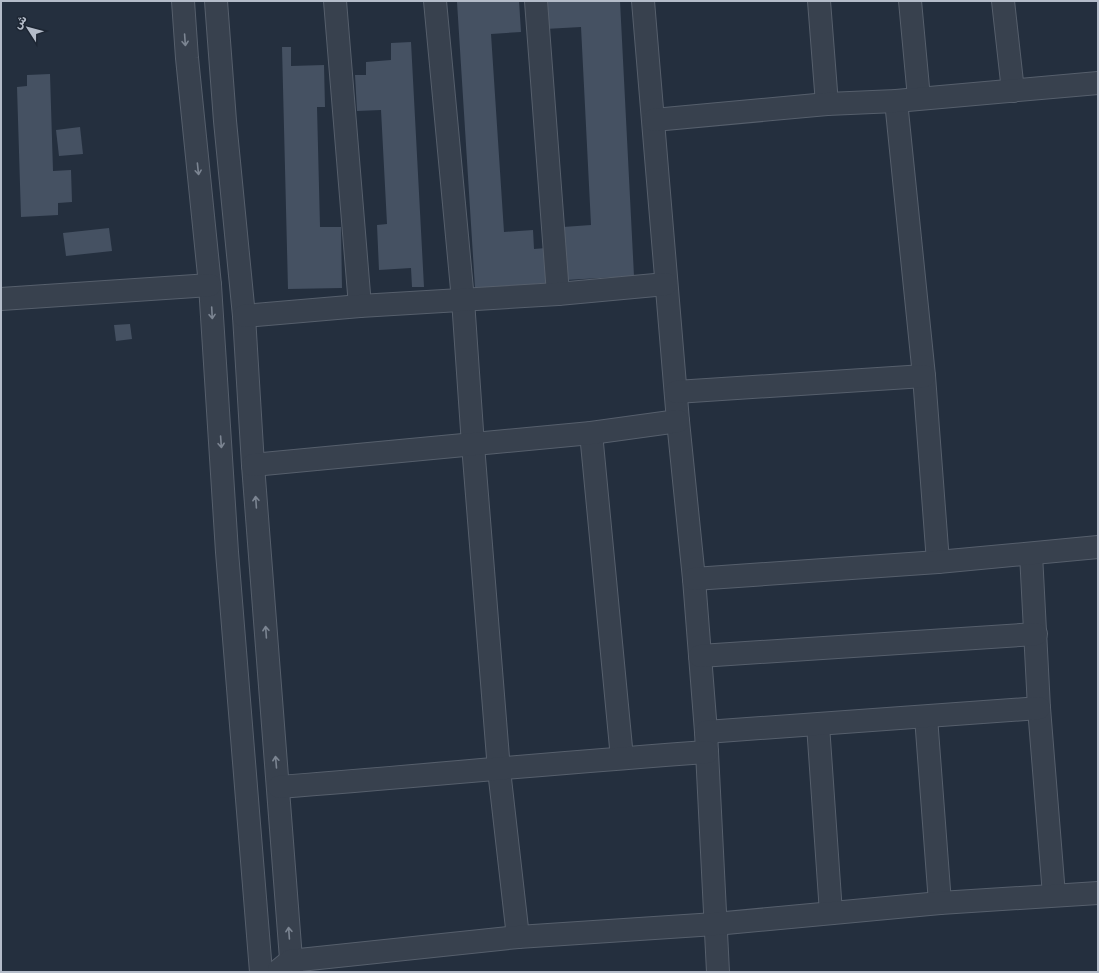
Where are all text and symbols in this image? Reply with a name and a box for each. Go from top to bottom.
north arrow [8,8,48,48]
text: ش [11,13,30,32]
one-way arrow [182,33,189,46]
one-way arrow [195,162,202,175]
one-way arrow [208,306,215,319]
one-way arrow [217,435,224,448]
one-way arrow [253,496,260,509]
one-way arrow [263,626,270,639]
one-way arrow [273,756,280,769]
one-way arrow [285,927,292,940]

